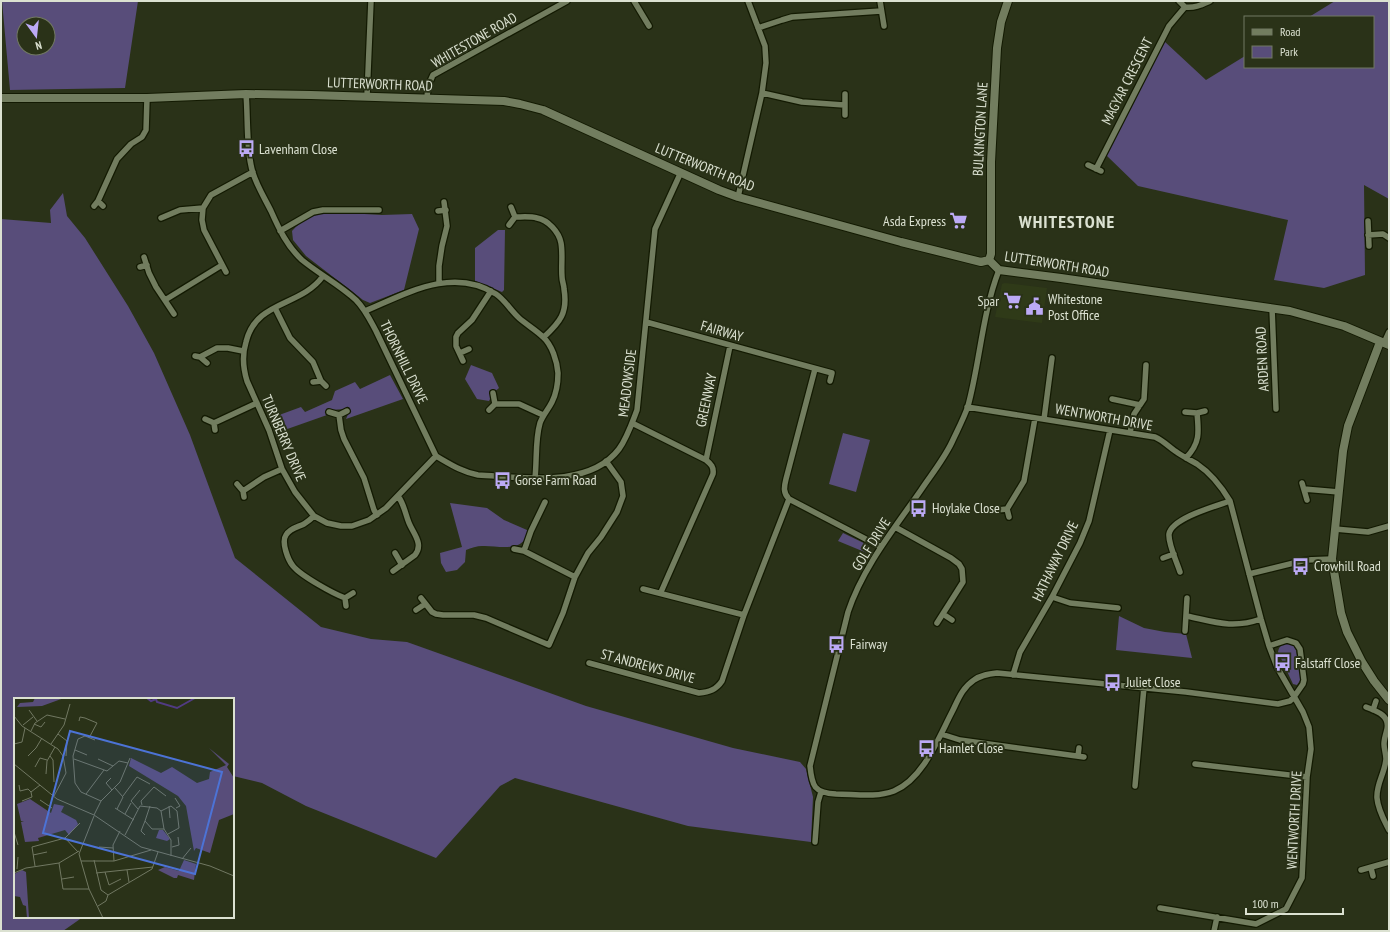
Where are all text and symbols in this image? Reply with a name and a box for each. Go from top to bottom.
street label: WHITESTONE ROAD [428,8,520,72]
north arrow [16,16,56,56]
legend [1244,16,1374,68]
text: Road [1280,24,1300,39]
street label: MAGYAR CRESCENT [1097,34,1157,128]
text: N [34,38,43,53]
text: Park [1280,44,1298,59]
street label: LUTTERWORTH ROAD [327,73,433,95]
street label: BULKINGTON LANE [969,81,991,177]
bus stop icon: Lavenham Close [236,139,256,159]
street label: LUTTERWORTH ROAD [653,139,757,195]
place label: Lavenham Close [259,140,338,158]
district label: WHITESTONE [1018,210,1115,233]
supermarket icon: Asda Express [949,211,969,231]
place label: Asda Express [883,212,946,230]
street label: LUTTERWORTH ROAD [1003,247,1111,281]
place label: Whitestone Post Office [1048,290,1103,324]
supermarket icon: Spar [1002,291,1022,311]
place label: Spar [977,292,999,310]
public building icon: Whitestone Post Office [1025,297,1045,317]
street label: FAIRWAY [699,316,746,346]
street label: THORNHILL DRIVE [376,317,432,407]
street label: ARDEN ROAD [1251,326,1273,392]
street label: MEADOWSIDE [614,348,640,418]
street label: GREENWAY [692,371,721,428]
street label: TURNBERRY DRIVE [258,392,310,484]
street label: WENTWORTH DRIVE [1054,400,1154,434]
bus stop icon: Gorse Farm Road [492,470,512,490]
place label: Gorse Farm Road [515,471,596,489]
bus stop icon: Hoylake Close [909,498,929,518]
place label: Hoylake Close [932,499,1000,517]
street label: GOLF DRIVE [848,514,894,574]
street label: HATHAWAY DRIVE [1028,518,1082,604]
bus stop icon: Crowhill Road [1291,556,1311,576]
place label: Crowhill Road [1314,557,1381,575]
bus stop icon: Fairway [827,634,847,654]
place label: Fairway [850,635,888,653]
street label: ST ANDREWS DRIVE [599,645,697,687]
bus stop icon: Falstaff Close [1272,653,1292,673]
place label: Falstaff Close [1295,654,1360,672]
bus stop icon: Juliet Close [1103,672,1123,692]
place label: Juliet Close [1125,673,1181,691]
inset map [14,698,234,918]
bus stop icon: Hamlet Close [916,738,936,758]
place label: Hamlet Close [939,739,1004,757]
street label: WENTWORTH DRIVE [1282,770,1306,870]
scale bar [1246,890,1343,916]
text: 100 m [1252,896,1279,911]

